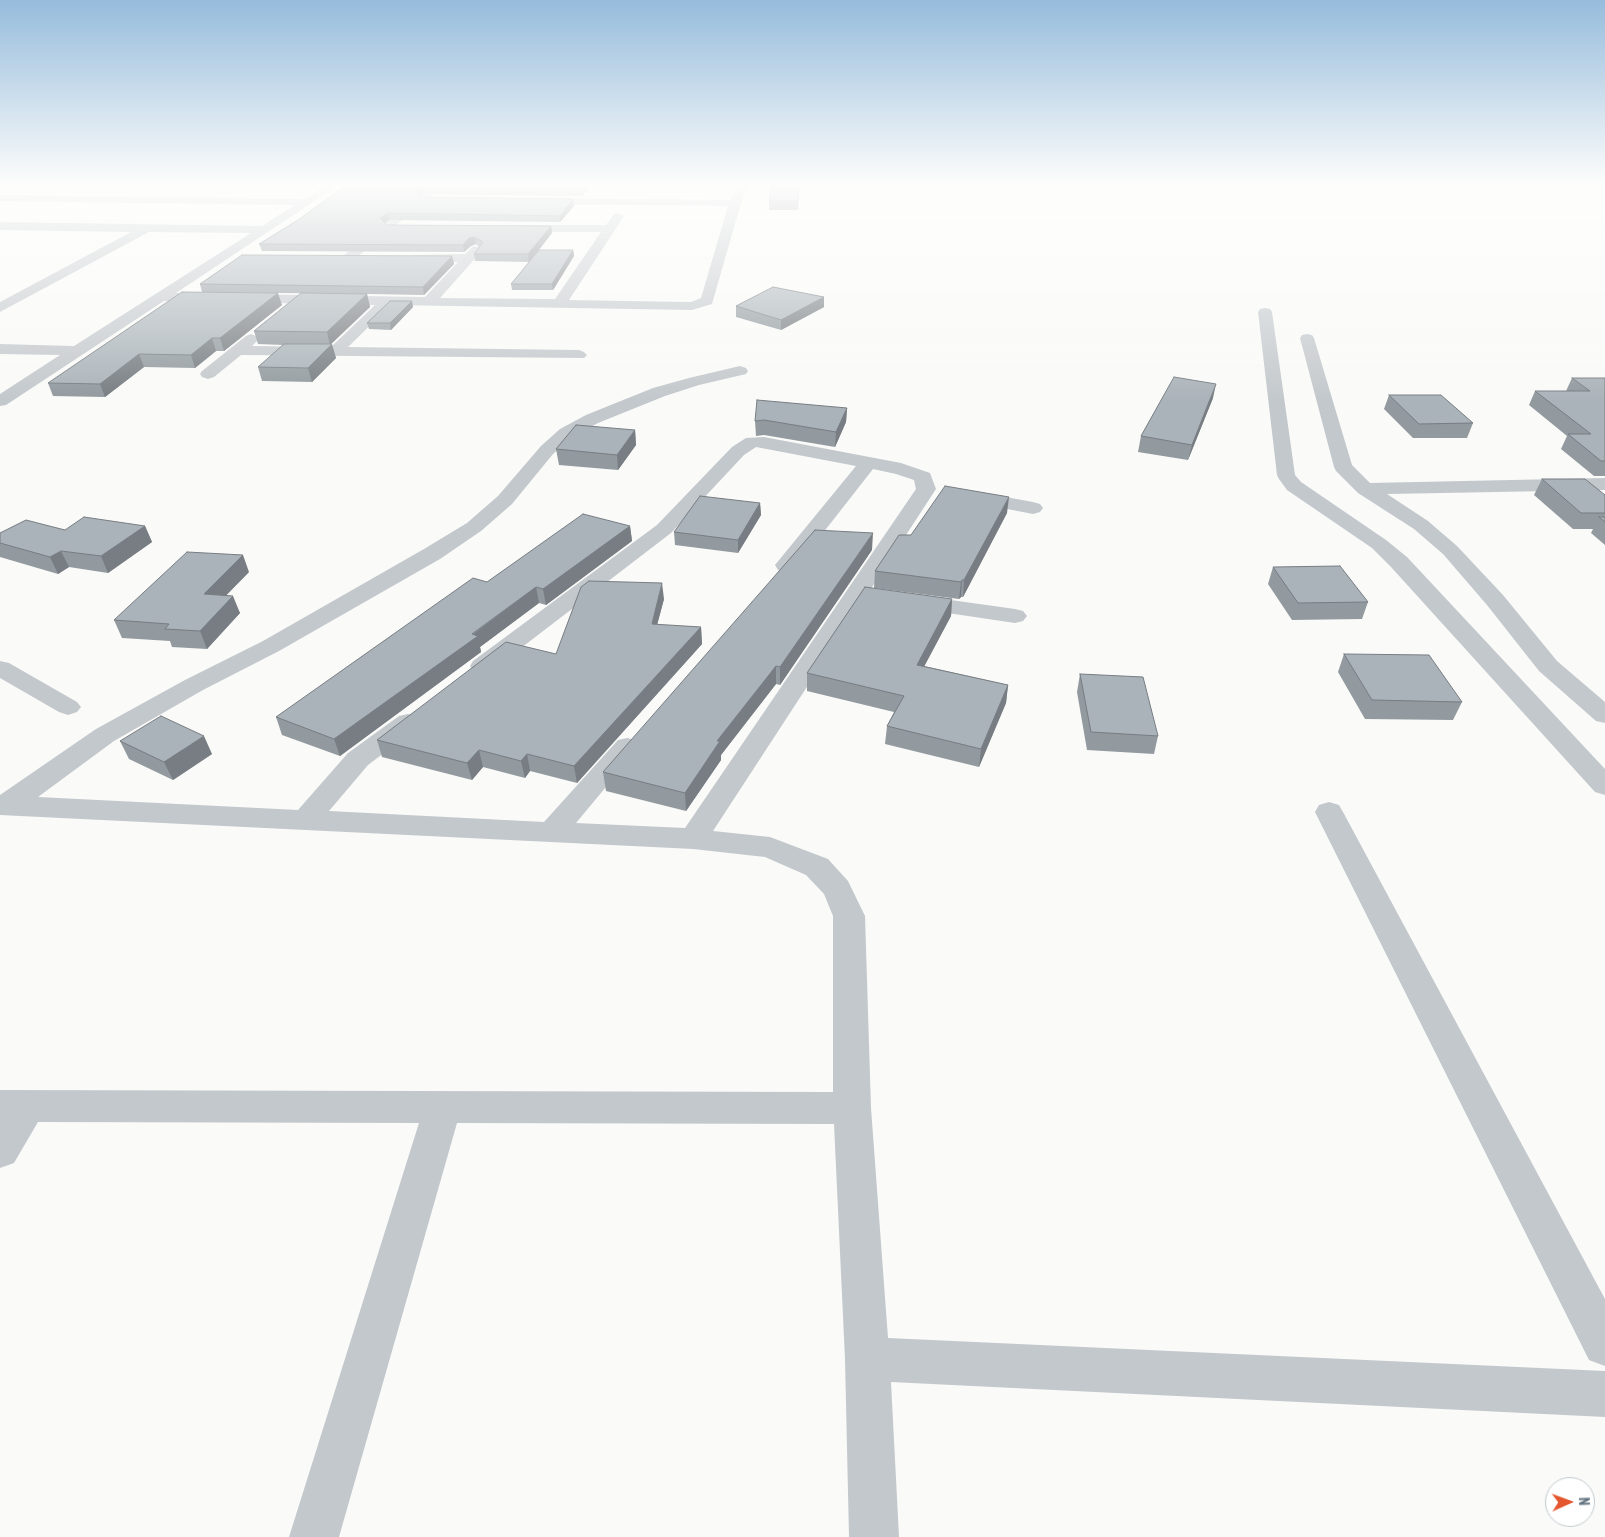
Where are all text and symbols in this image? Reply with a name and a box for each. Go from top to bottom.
north arrow [1545,1477,1595,1527]
text: N [1576,1497,1592,1506]

